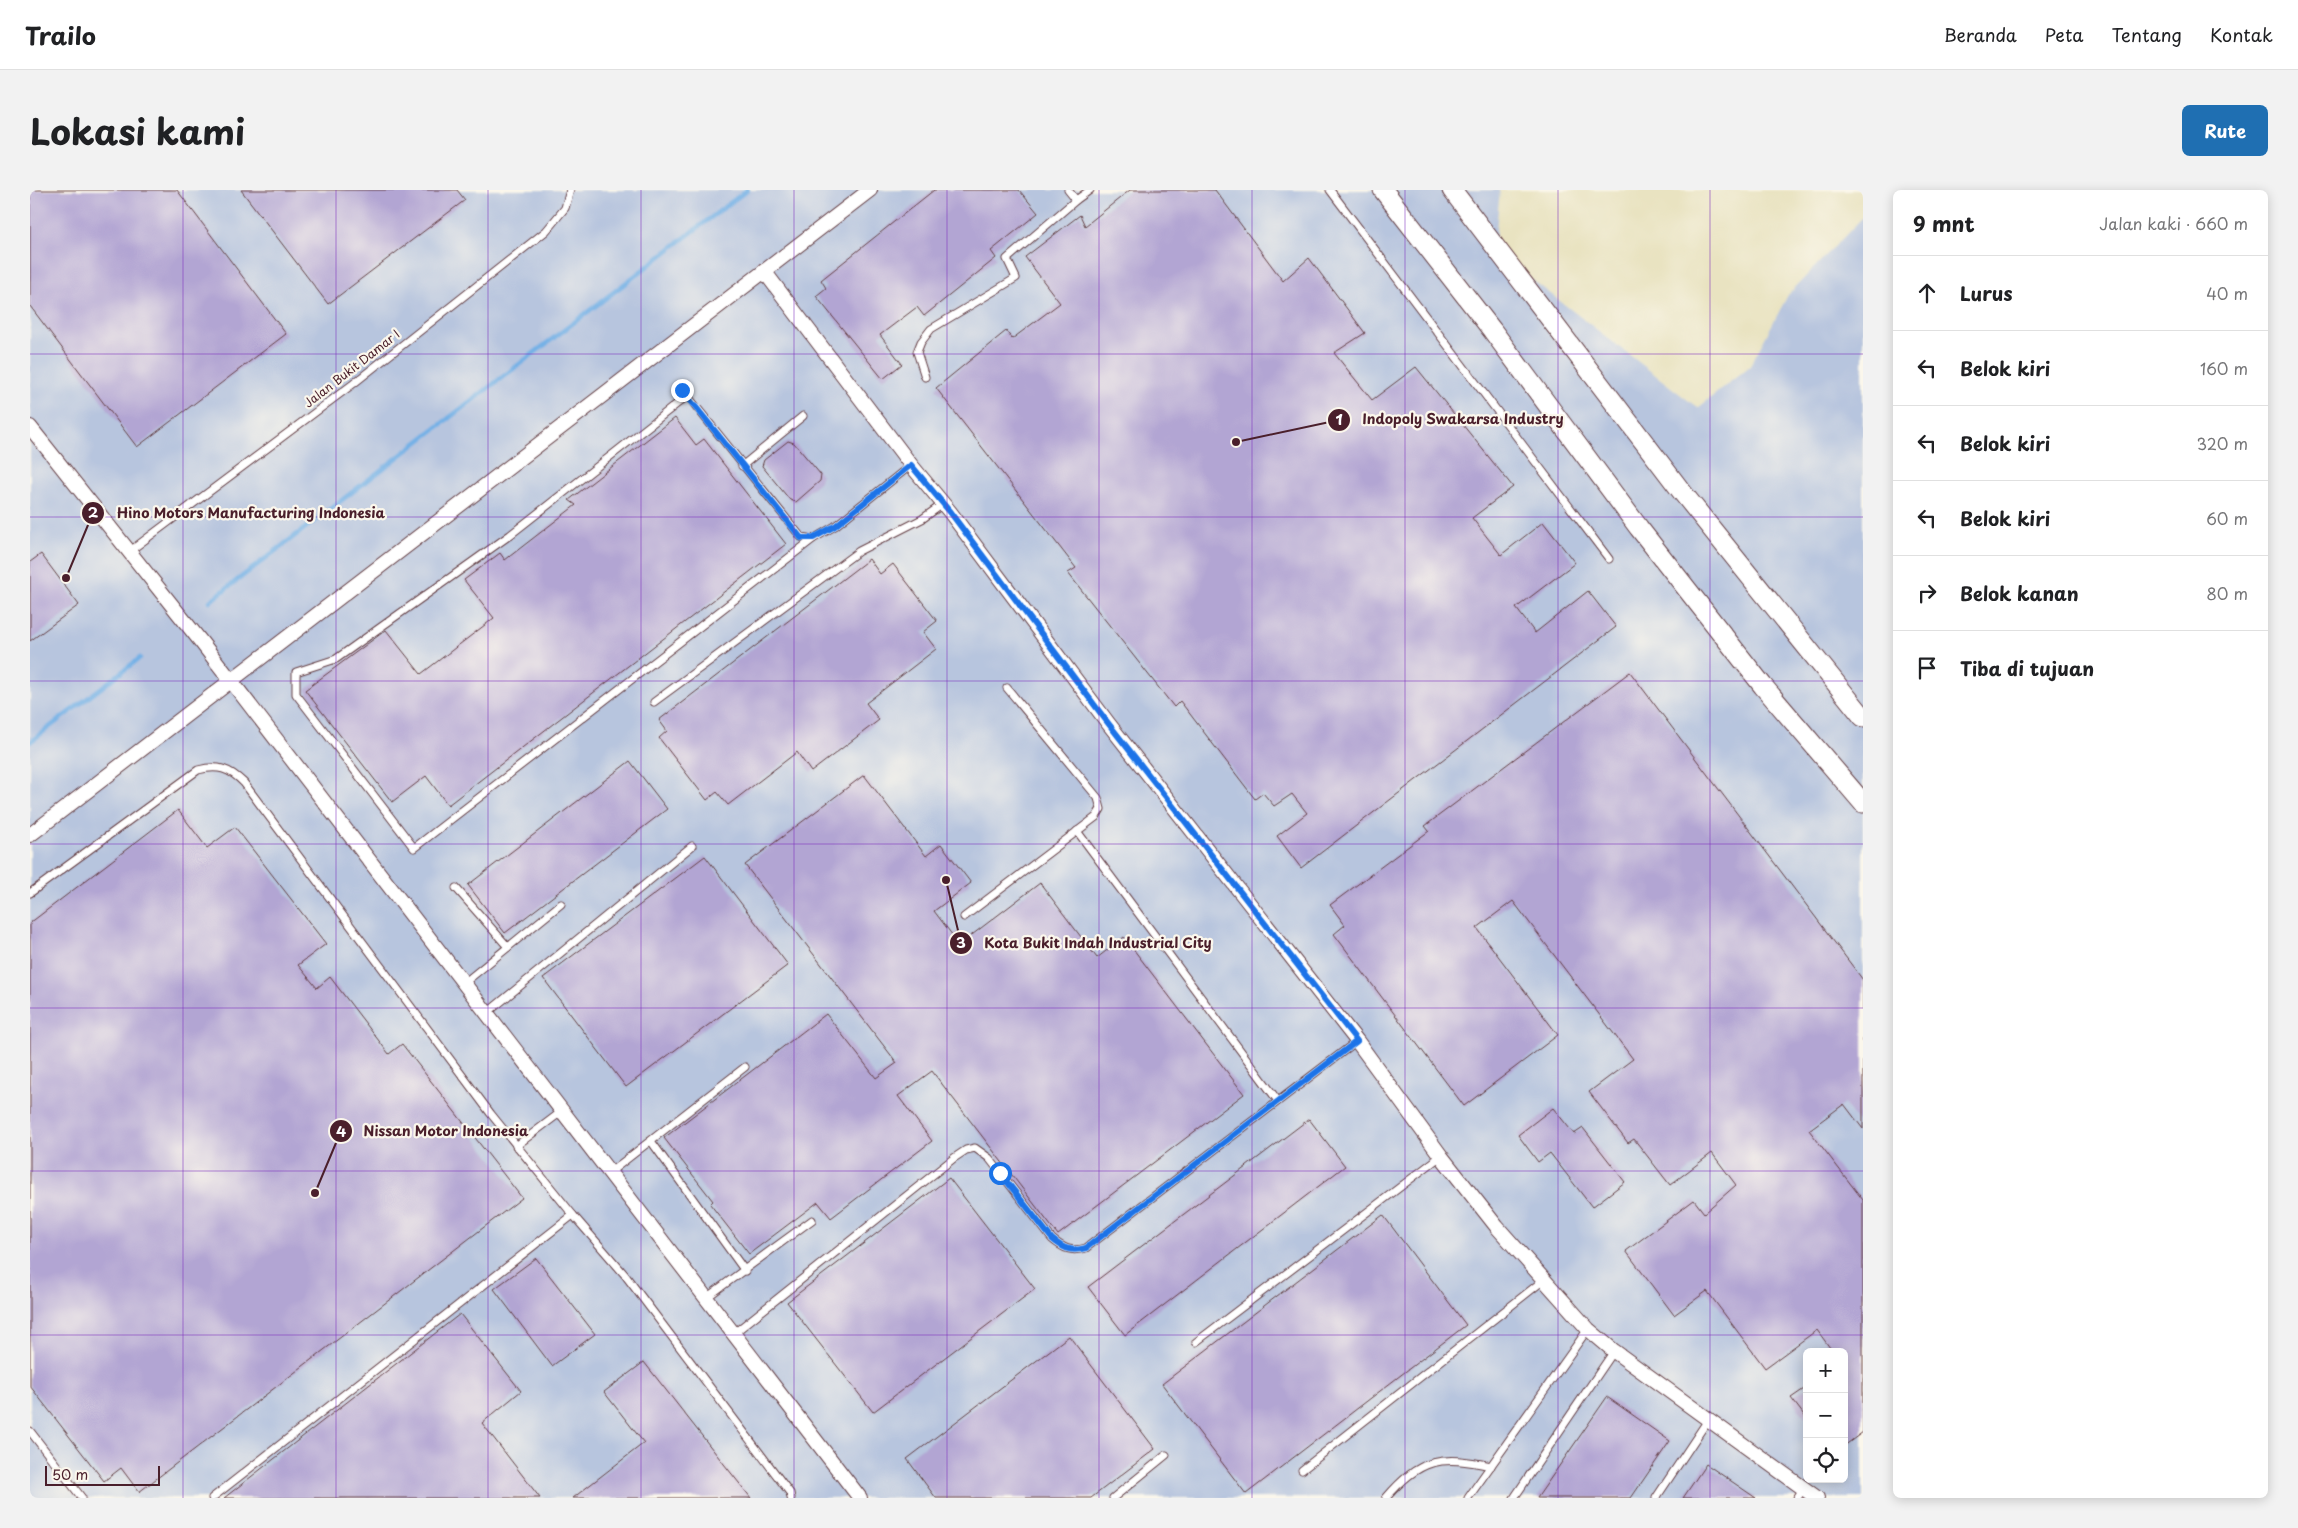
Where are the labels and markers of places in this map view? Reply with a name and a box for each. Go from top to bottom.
callout: Indopoly Swakarsa Industry [1327,405,1573,434]
callout: Hino Motors Manufacturing Indonesia [81,498,395,527]
callout: Kota Bukit Indah Industrial City [948,929,1224,958]
callout: Nissan Motor Indonesia [329,1117,539,1146]

